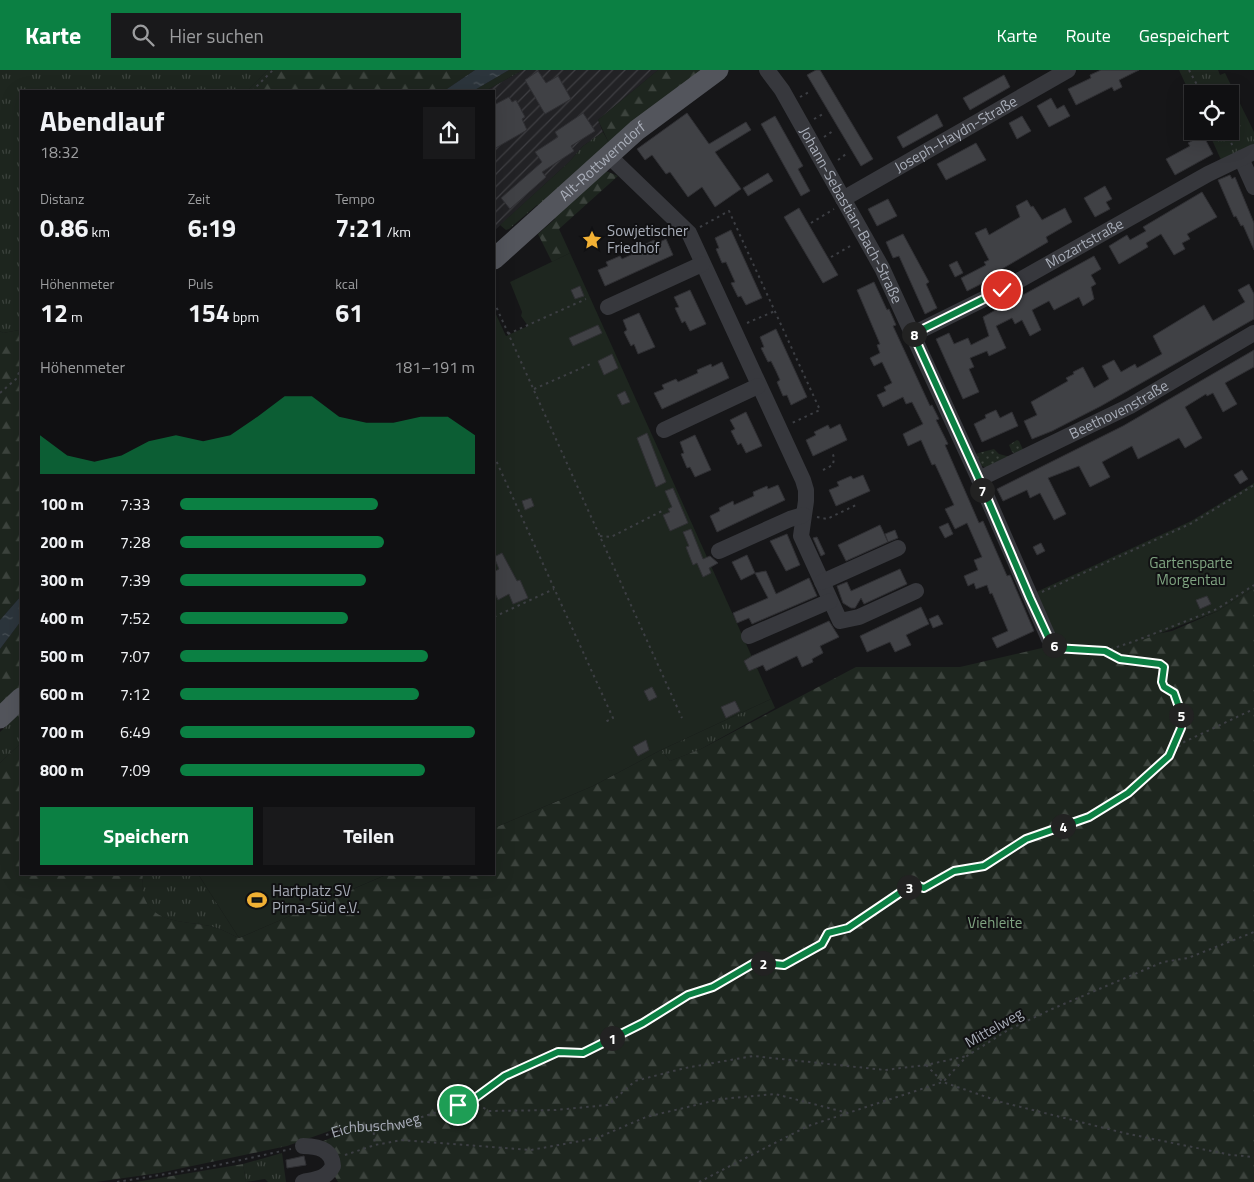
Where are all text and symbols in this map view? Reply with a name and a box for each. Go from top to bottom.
search box [111,13,461,58]
text: Karte [25,17,81,53]
icon: search [129,21,157,49]
text: Hier suchen [169,21,264,50]
text: Karte [996,22,1037,49]
text: Route [1065,22,1111,49]
text: Gespeichert [1139,22,1229,49]
map controls [1184,85,1239,140]
button: locate [1184,85,1239,140]
street label: Joseph-Haydn-Straße [890,90,1021,178]
text: Abendlauf [40,99,165,142]
button: share [423,107,475,159]
street label: Alt-Rottwerndorf [554,115,650,206]
street label: Johann-Sebastian-Bach-Straße [794,122,909,307]
text: 18:32 [40,140,79,164]
text: Distanz [40,188,84,209]
text: Zeit [188,188,210,209]
text: Tempo [335,188,375,209]
text: 0.86 [40,209,88,247]
text: 6:19 [188,209,236,247]
text: 7:21 [335,209,384,247]
street label: Mozartstraße [1041,212,1128,274]
place label: Sowjetischer Friedhof [607,219,688,259]
text: km [88,221,110,242]
text: /km [384,221,411,242]
place icon: Sowjetischer Friedhof [581,229,603,251]
pin [981,269,1023,311]
text: Höhenmeter [40,273,114,294]
text: Puls [188,273,213,294]
text: kcal [335,273,358,294]
icon: check [988,276,1016,304]
text: 12 [40,294,68,332]
text: 154 [188,294,230,332]
text: 61 [335,294,363,332]
text: m [68,306,83,327]
text: bpm [230,306,259,327]
pin: 8 [902,322,926,346]
text: 8 [911,324,918,345]
text: Höhenmeter [40,355,125,379]
text: 181–191 m [394,355,475,379]
street label: Beethovenstraße [1065,374,1173,445]
pin: 7 [970,478,994,502]
text: 7 [979,480,986,501]
text: 100 m [40,492,84,516]
text: 7:33 [120,492,150,516]
text: 200 m [40,530,84,554]
text: 7:28 [120,530,150,554]
park label: Gartensparte Morgentau [1149,551,1233,591]
text: 300 m [40,568,84,592]
text: 7:39 [120,568,150,592]
text: 400 m [40,606,84,630]
text: 7:52 [120,606,150,630]
pin: 6 [1042,632,1066,658]
text: 6 [1051,635,1058,656]
text: 500 m [40,644,84,668]
text: 7:07 [120,644,150,668]
text: 600 m [40,682,84,706]
text: 7:12 [120,682,150,706]
pin: 5 [1168,702,1194,728]
text: 5 [1178,705,1185,726]
text: 700 m [40,720,84,744]
text: 6:49 [120,720,150,744]
text: 800 m [40,758,84,782]
text: 7:09 [120,758,150,782]
button: Speichern [40,807,253,865]
button: Teilen [263,807,475,865]
pin: 4 [1050,814,1076,838]
text: 4 [1060,816,1067,837]
pin: 3 [896,874,922,900]
text: 3 [906,877,913,898]
place label: Hartplatz SV Pirna-Süd e.V. [272,879,360,919]
sports icon: Hartplatz SV Pirna-Süd e.V. [246,889,268,911]
park label: Viehleite [968,911,1022,934]
pin: 2 [750,950,776,976]
text: 2 [760,953,767,974]
street label: Mittelweg [960,1001,1027,1054]
pin: 1 [600,1026,624,1050]
text: 1 [609,1028,616,1049]
pin [437,1084,479,1126]
icon: arrive [444,1091,472,1119]
street label: Eichbuschweg [328,1106,423,1144]

